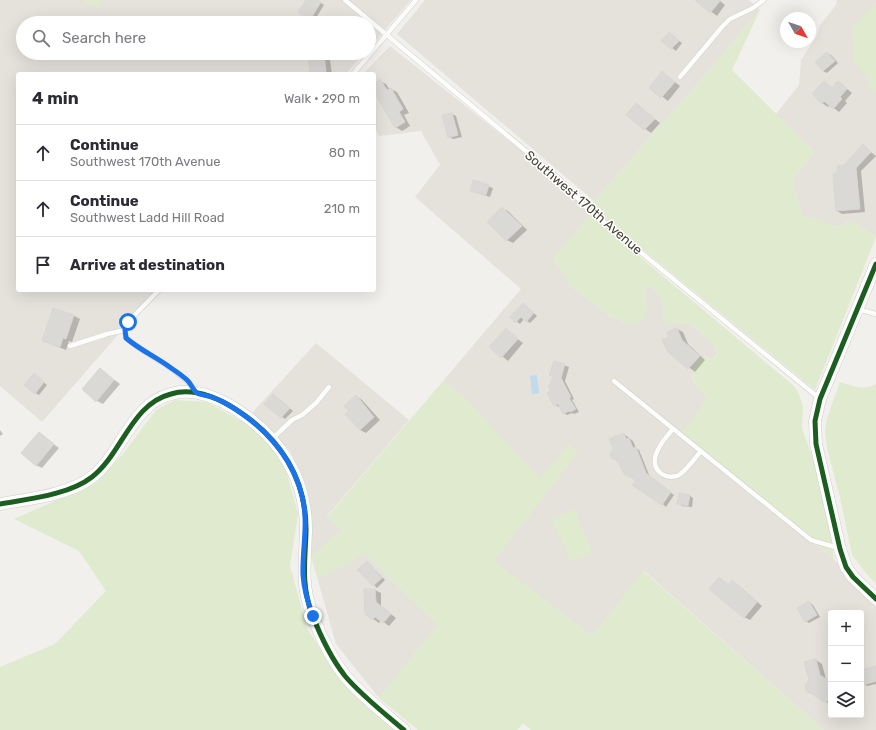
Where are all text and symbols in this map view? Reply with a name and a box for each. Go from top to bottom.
north arrow [780,12,816,48]
search box [16,16,376,60]
icon: search [30,27,52,49]
text: Search here [62,29,146,47]
text: 4 min [32,88,79,108]
text: Walk · 290 m [284,91,360,106]
text: Continue [70,136,139,154]
icon: ahead [32,142,54,164]
text: 80 m [329,145,360,160]
street label: Southwest 170th Avenue [522,147,645,257]
text: Southwest 170th Avenue [70,154,221,169]
text: Continue [70,192,139,210]
icon: ahead [32,198,54,220]
text: 210 m [324,201,360,216]
text: Southwest Ladd Hill Road [70,210,225,225]
icon: arrive [32,254,54,276]
text: Arrive at destination [70,256,225,274]
route start [119,313,137,331]
route end [304,607,322,625]
map controls [828,610,864,718]
button: + [828,610,864,646]
button: − [828,646,864,682]
button: layers [828,682,864,718]

